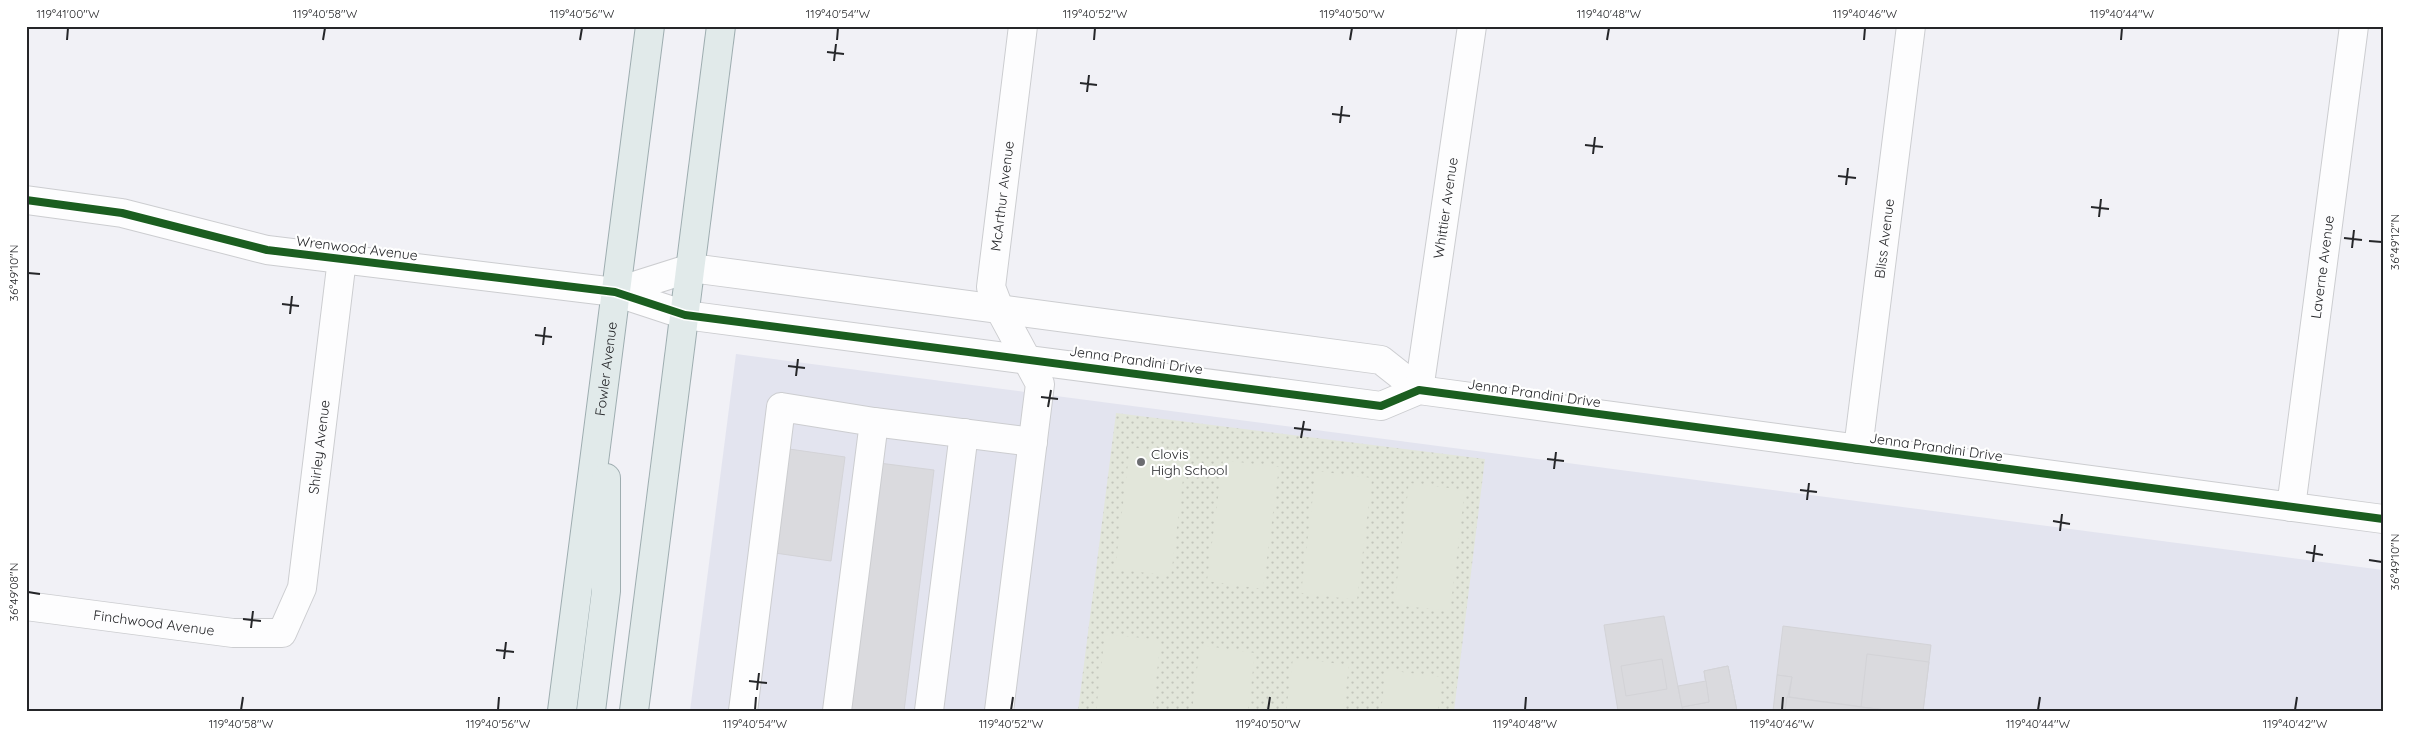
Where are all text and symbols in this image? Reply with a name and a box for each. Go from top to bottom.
text: 119°41'00"W [36,6,100,21]
text: 119°40'58"W [293,6,358,21]
text: 119°40'56"W [550,6,615,21]
text: 119°40'54"W [806,6,871,21]
text: 119°40'52"W [1063,6,1128,21]
text: 119°40'50"W [1319,6,1385,21]
text: 119°40'48"W [1577,6,1642,21]
text: 119°40'46"W [1833,6,1898,21]
text: 119°40'44"W [2090,6,2154,21]
street label: McArthur Avenue [986,140,1018,252]
street label: Whittier Avenue [1429,156,1462,260]
street label: Bliss Avenue [1870,198,1898,280]
street label: Laverne Avenue [2307,214,2338,320]
text: 36°49'12"N [2387,214,2402,270]
street label: Wrenwood Avenue [295,232,419,264]
text: 36°49'10"N [6,245,21,301]
street label: Fowler Avenue [591,321,621,417]
street label: Jenna Prandini Drive [1068,342,1204,378]
street label: Jenna Prandini Drive [1466,375,1602,411]
street label: Shirley Avenue [304,399,334,495]
street label: Jenna Prandini Drive [1868,429,2004,465]
place label: Clovis High School [1151,445,1228,479]
marker: Clovis High School [1135,456,1147,468]
text: 36°49'10"N [2387,534,2402,590]
text: 36°49'08"N [6,563,21,621]
street label: Finchwood Avenue [92,606,216,640]
text: 119°40'58"W [209,716,274,731]
text: 119°40'56"W [466,716,531,731]
text: 119°40'54"W [723,716,788,731]
text: 119°40'52"W [979,716,1044,731]
text: 119°40'50"W [1235,716,1301,731]
text: 119°40'48"W [1493,716,1558,731]
text: 119°40'46"W [1750,716,1815,731]
text: 119°40'44"W [2006,716,2070,731]
text: 119°40'42"W [2263,716,2328,731]

